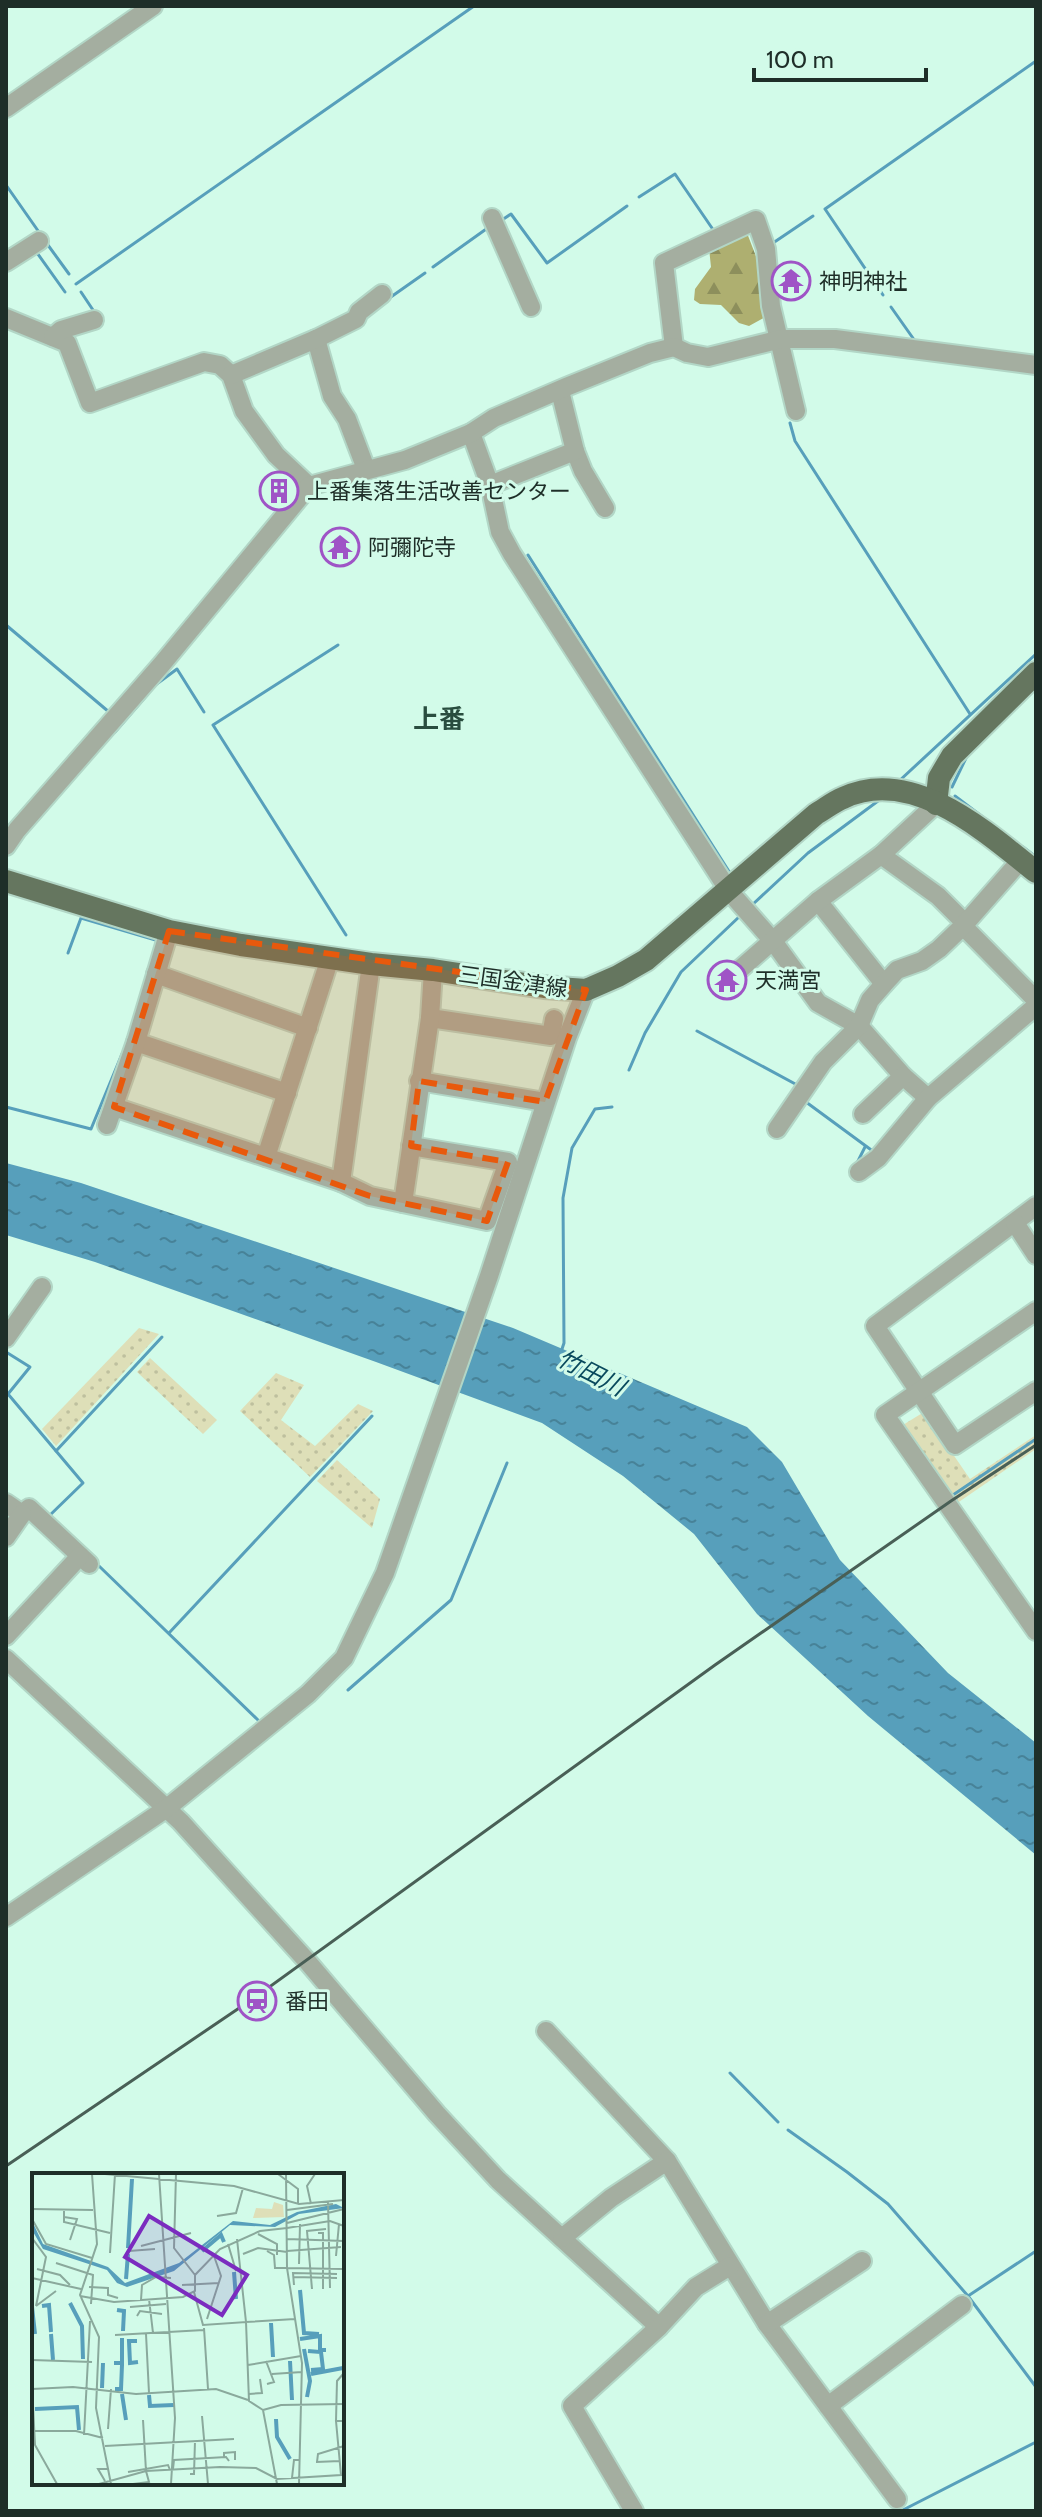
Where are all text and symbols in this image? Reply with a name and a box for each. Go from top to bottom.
scale bar [754,32,926,82]
text: 100 m [766,45,834,74]
temple icon: 神明神社 [770,260,812,302]
place label: 神明神社 [819,268,907,295]
building icon: 上番集落生活改善センター [258,470,300,512]
place label: 上番集落生活改善センター [307,478,571,505]
temple icon: 阿彌陀寺 [319,526,361,568]
place label: 阿彌陀寺 [368,534,456,561]
district label: 上番 [413,703,465,735]
temple icon: 天満宮 [706,959,748,1001]
street label: 三国金津線 [457,960,569,1003]
place label: 天満宮 [755,967,821,994]
water label: 竹田川 [553,1343,633,1403]
station icon: 番田 [236,1980,278,2022]
place label: 番田 [285,1988,329,2015]
inset map [32,2173,344,2485]

